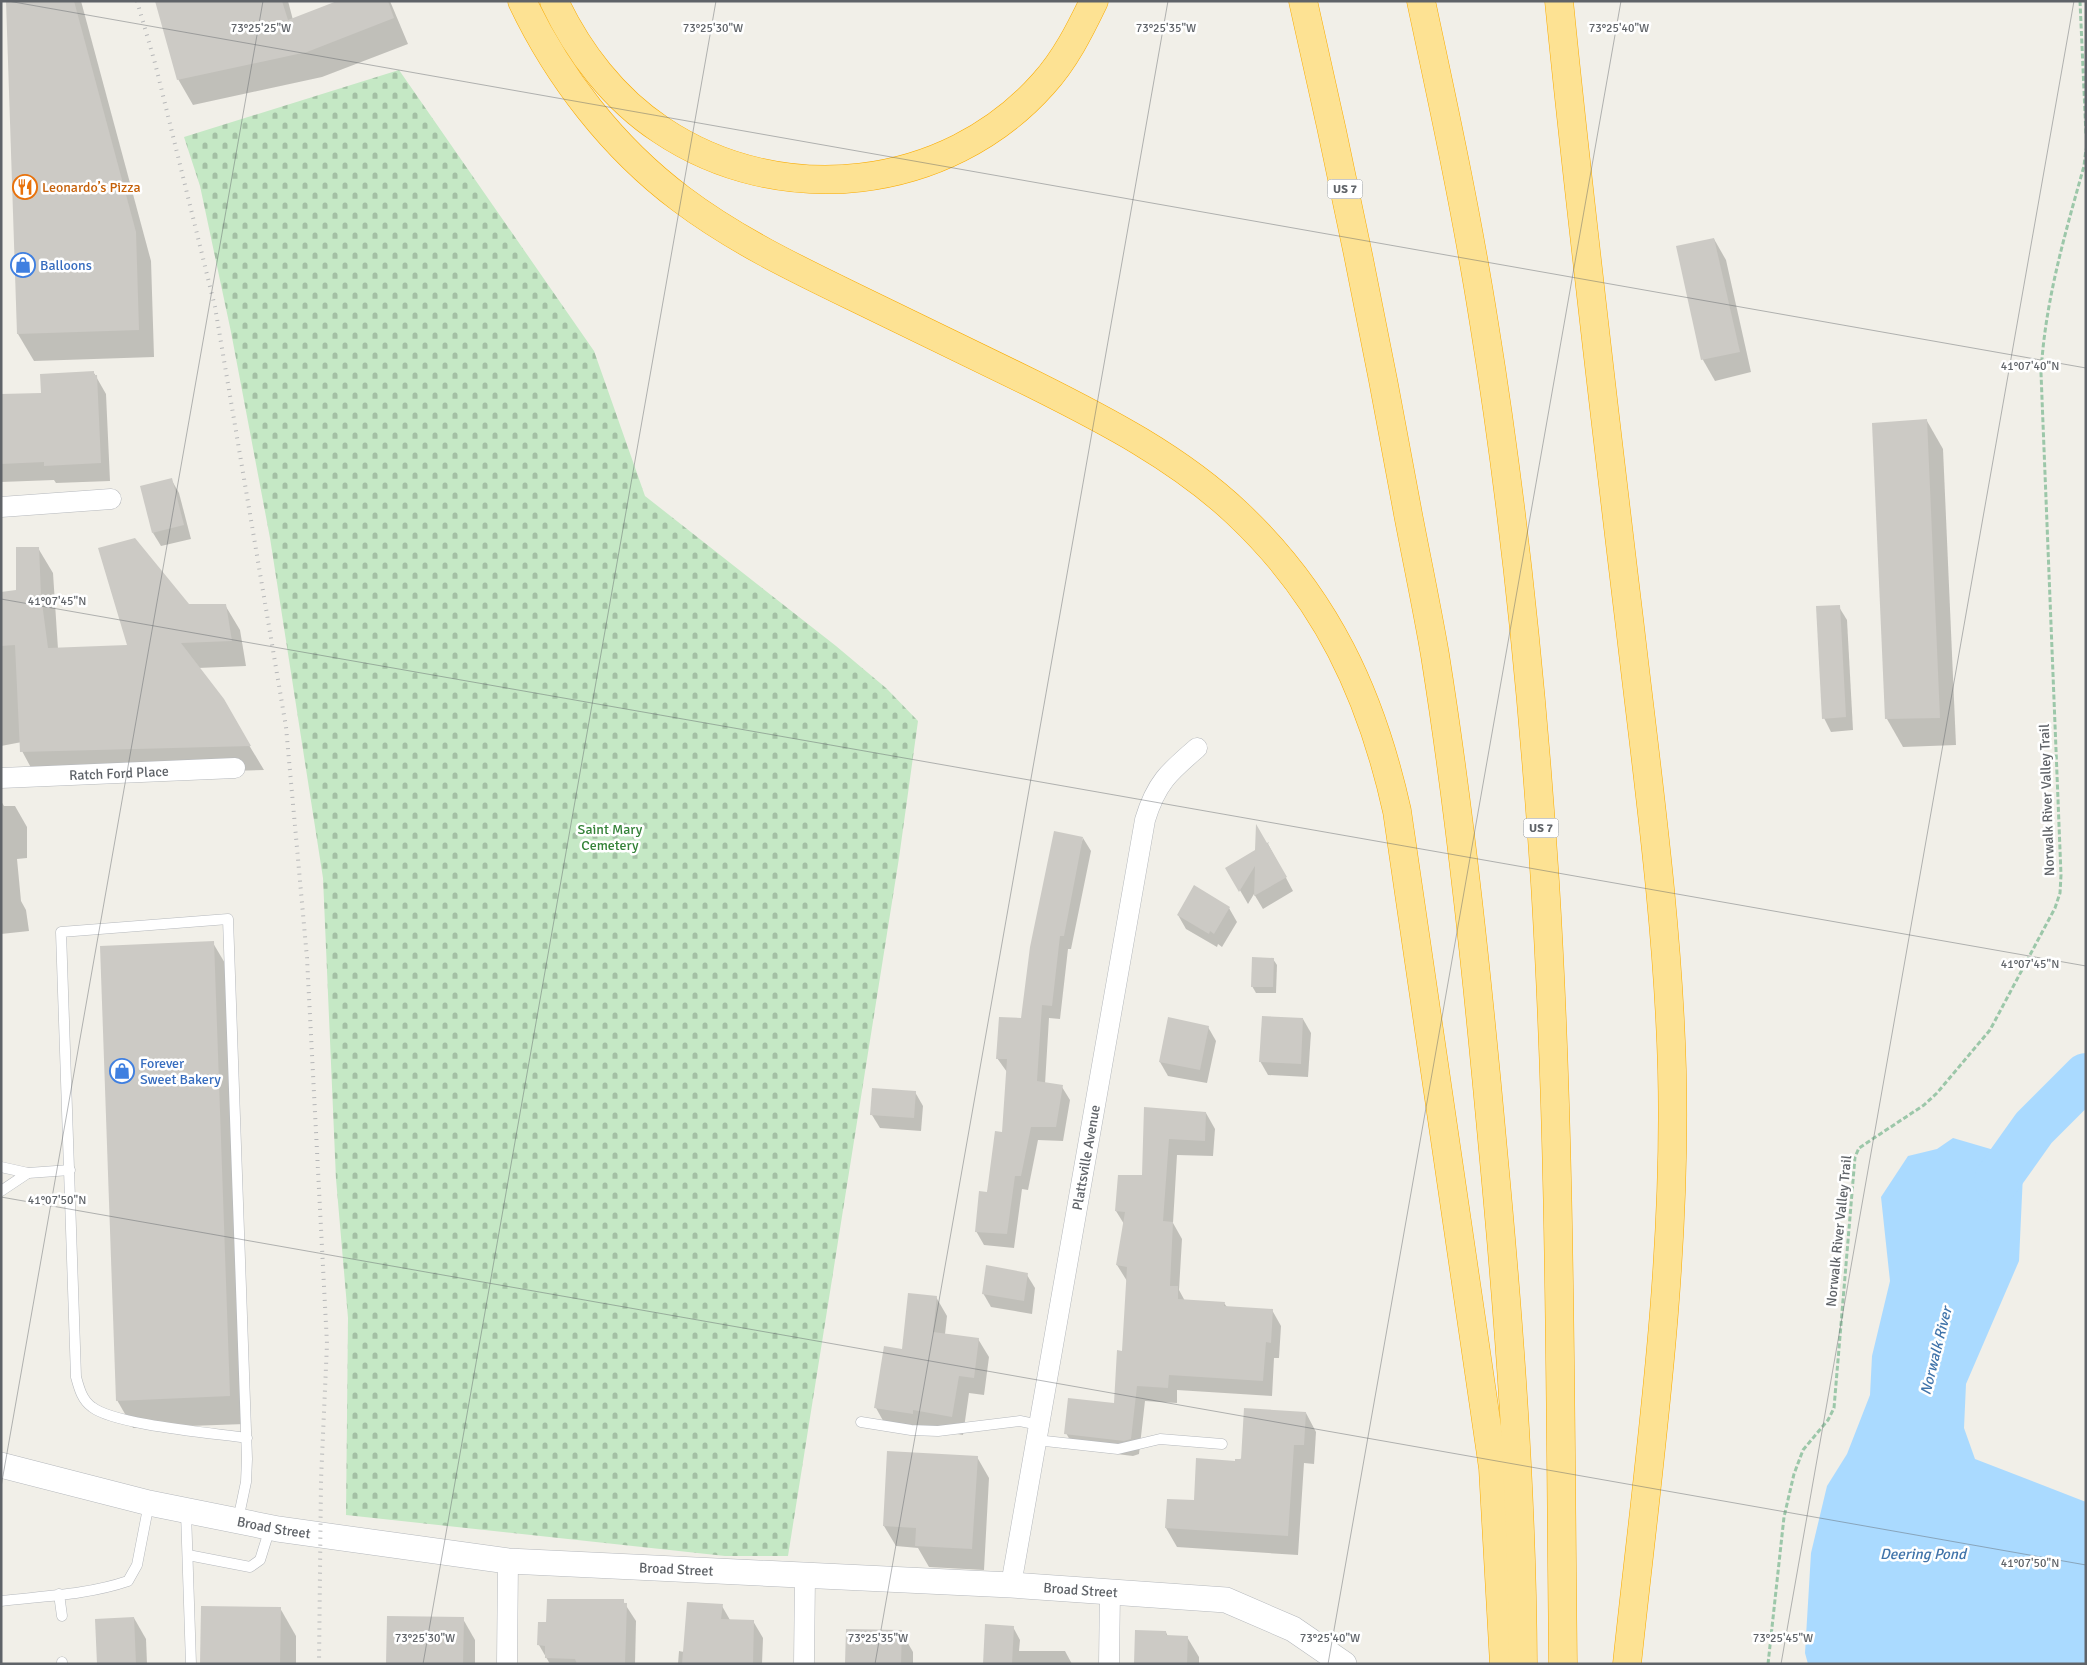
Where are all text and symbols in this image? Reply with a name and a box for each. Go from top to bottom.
text: 73°25'25"W [231,21,291,36]
text: 73°25'30"W [683,21,743,36]
text: 73°25'35"W [1136,21,1196,36]
text: 73°25'40"W [1589,21,1649,36]
restaurant icon: Leonardo’s Pizza [12,174,38,200]
place label: Leonardo’s Pizza [42,179,141,196]
road number: US 7 [1328,180,1362,198]
shop icon: Balloons [10,252,36,278]
place label: Balloons [40,257,92,274]
text: 41°07'40"N [2001,359,2059,374]
text: 41°07'45"N [28,594,86,609]
street label: Norwalk River Valley Trail [2036,724,2058,876]
street label: Ratch Ford Place [69,762,169,784]
road number: US 7 [1524,818,1558,838]
park label: Saint Mary Cemetery [578,821,643,854]
text: 41°07'45"N [2001,957,2059,972]
place label: Forever Sweet Bakery [140,1055,221,1088]
shop icon: Forever Sweet Bakery [109,1058,135,1084]
street label: Plattsville Avenue [1068,1103,1103,1212]
street label: Norwalk River Valley Trail [1823,1154,1855,1308]
text: 41°07'50"N [28,1193,86,1208]
water label: Norwalk River [1916,1303,1956,1397]
street label: Broad Street [235,1512,312,1542]
water label: Deering Pond [1880,1545,1968,1563]
text: 41°07'50"N [2001,1556,2059,1571]
street label: Broad Street [639,1559,714,1579]
street label: Broad Street [1043,1579,1119,1601]
text: 73°25'30"W [395,1631,455,1646]
text: 73°25'35"W [848,1631,908,1646]
text: 73°25'40"W [1300,1631,1360,1646]
text: 73°25'45"W [1753,1631,1813,1646]

